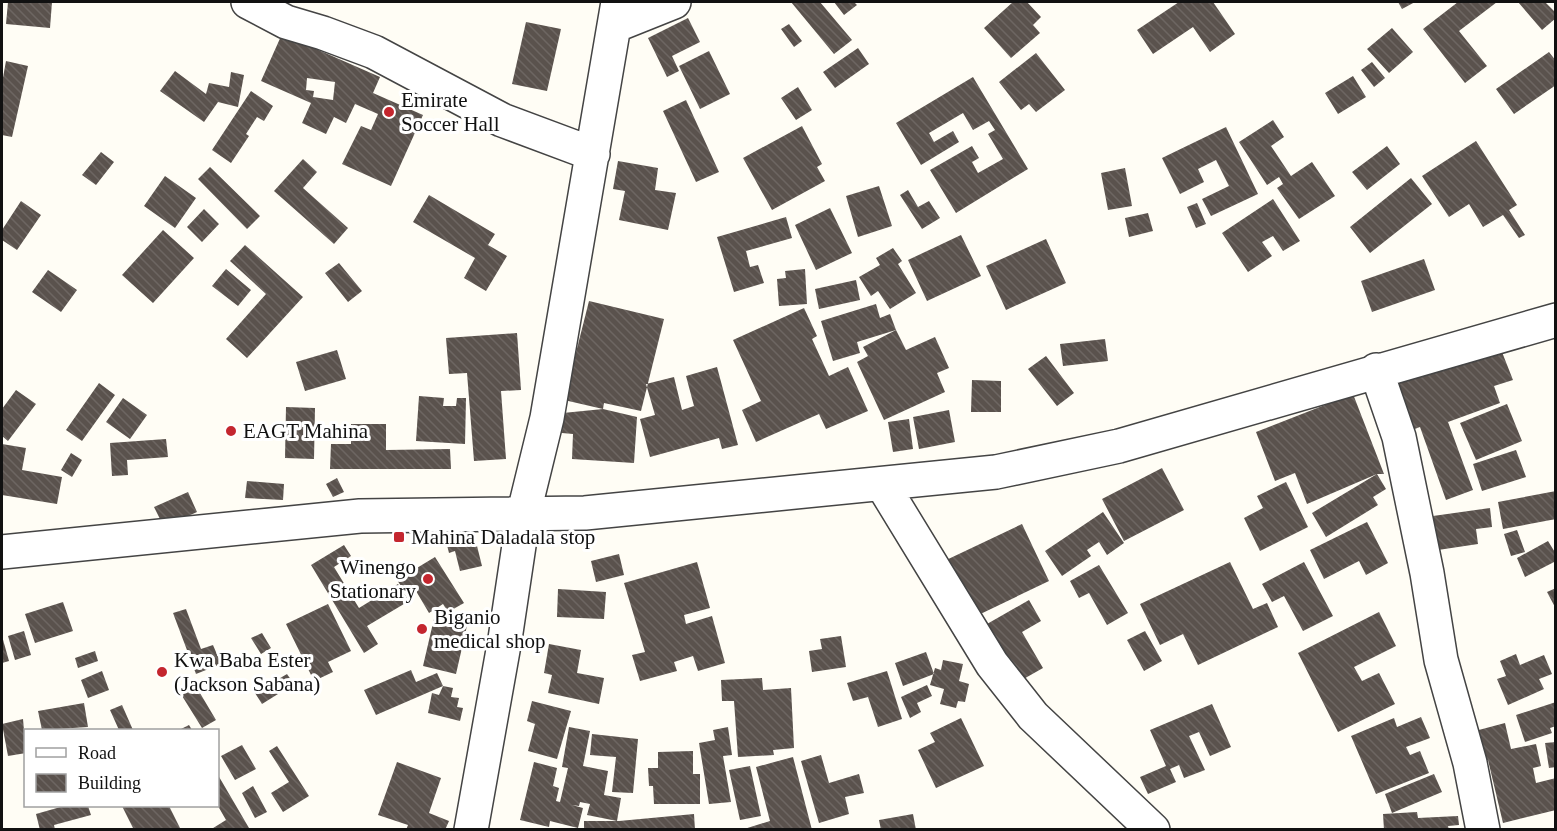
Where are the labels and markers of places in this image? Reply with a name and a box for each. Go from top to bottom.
place label: Emirate Soccer Hall [401,88,500,136]
marker: Emirate Soccer Hall [382,105,396,119]
place label: EAGT Mahina [243,419,369,443]
marker: EAGT Mahina [224,424,238,438]
place label: Mahina Daladala stop [411,525,595,549]
marker: Mahina Daladala stop [392,530,406,544]
place label: Winengo Stationary [330,555,416,603]
marker: Winengo Stationary [421,572,435,586]
place label: Biganio medical shop [434,605,545,653]
marker: Biganio medical shop [415,622,429,636]
place label: Kwa Baba Ester (Jackson Sabana) [174,648,320,696]
marker: Kwa Baba Ester (Jackson Sabana) [155,665,169,679]

